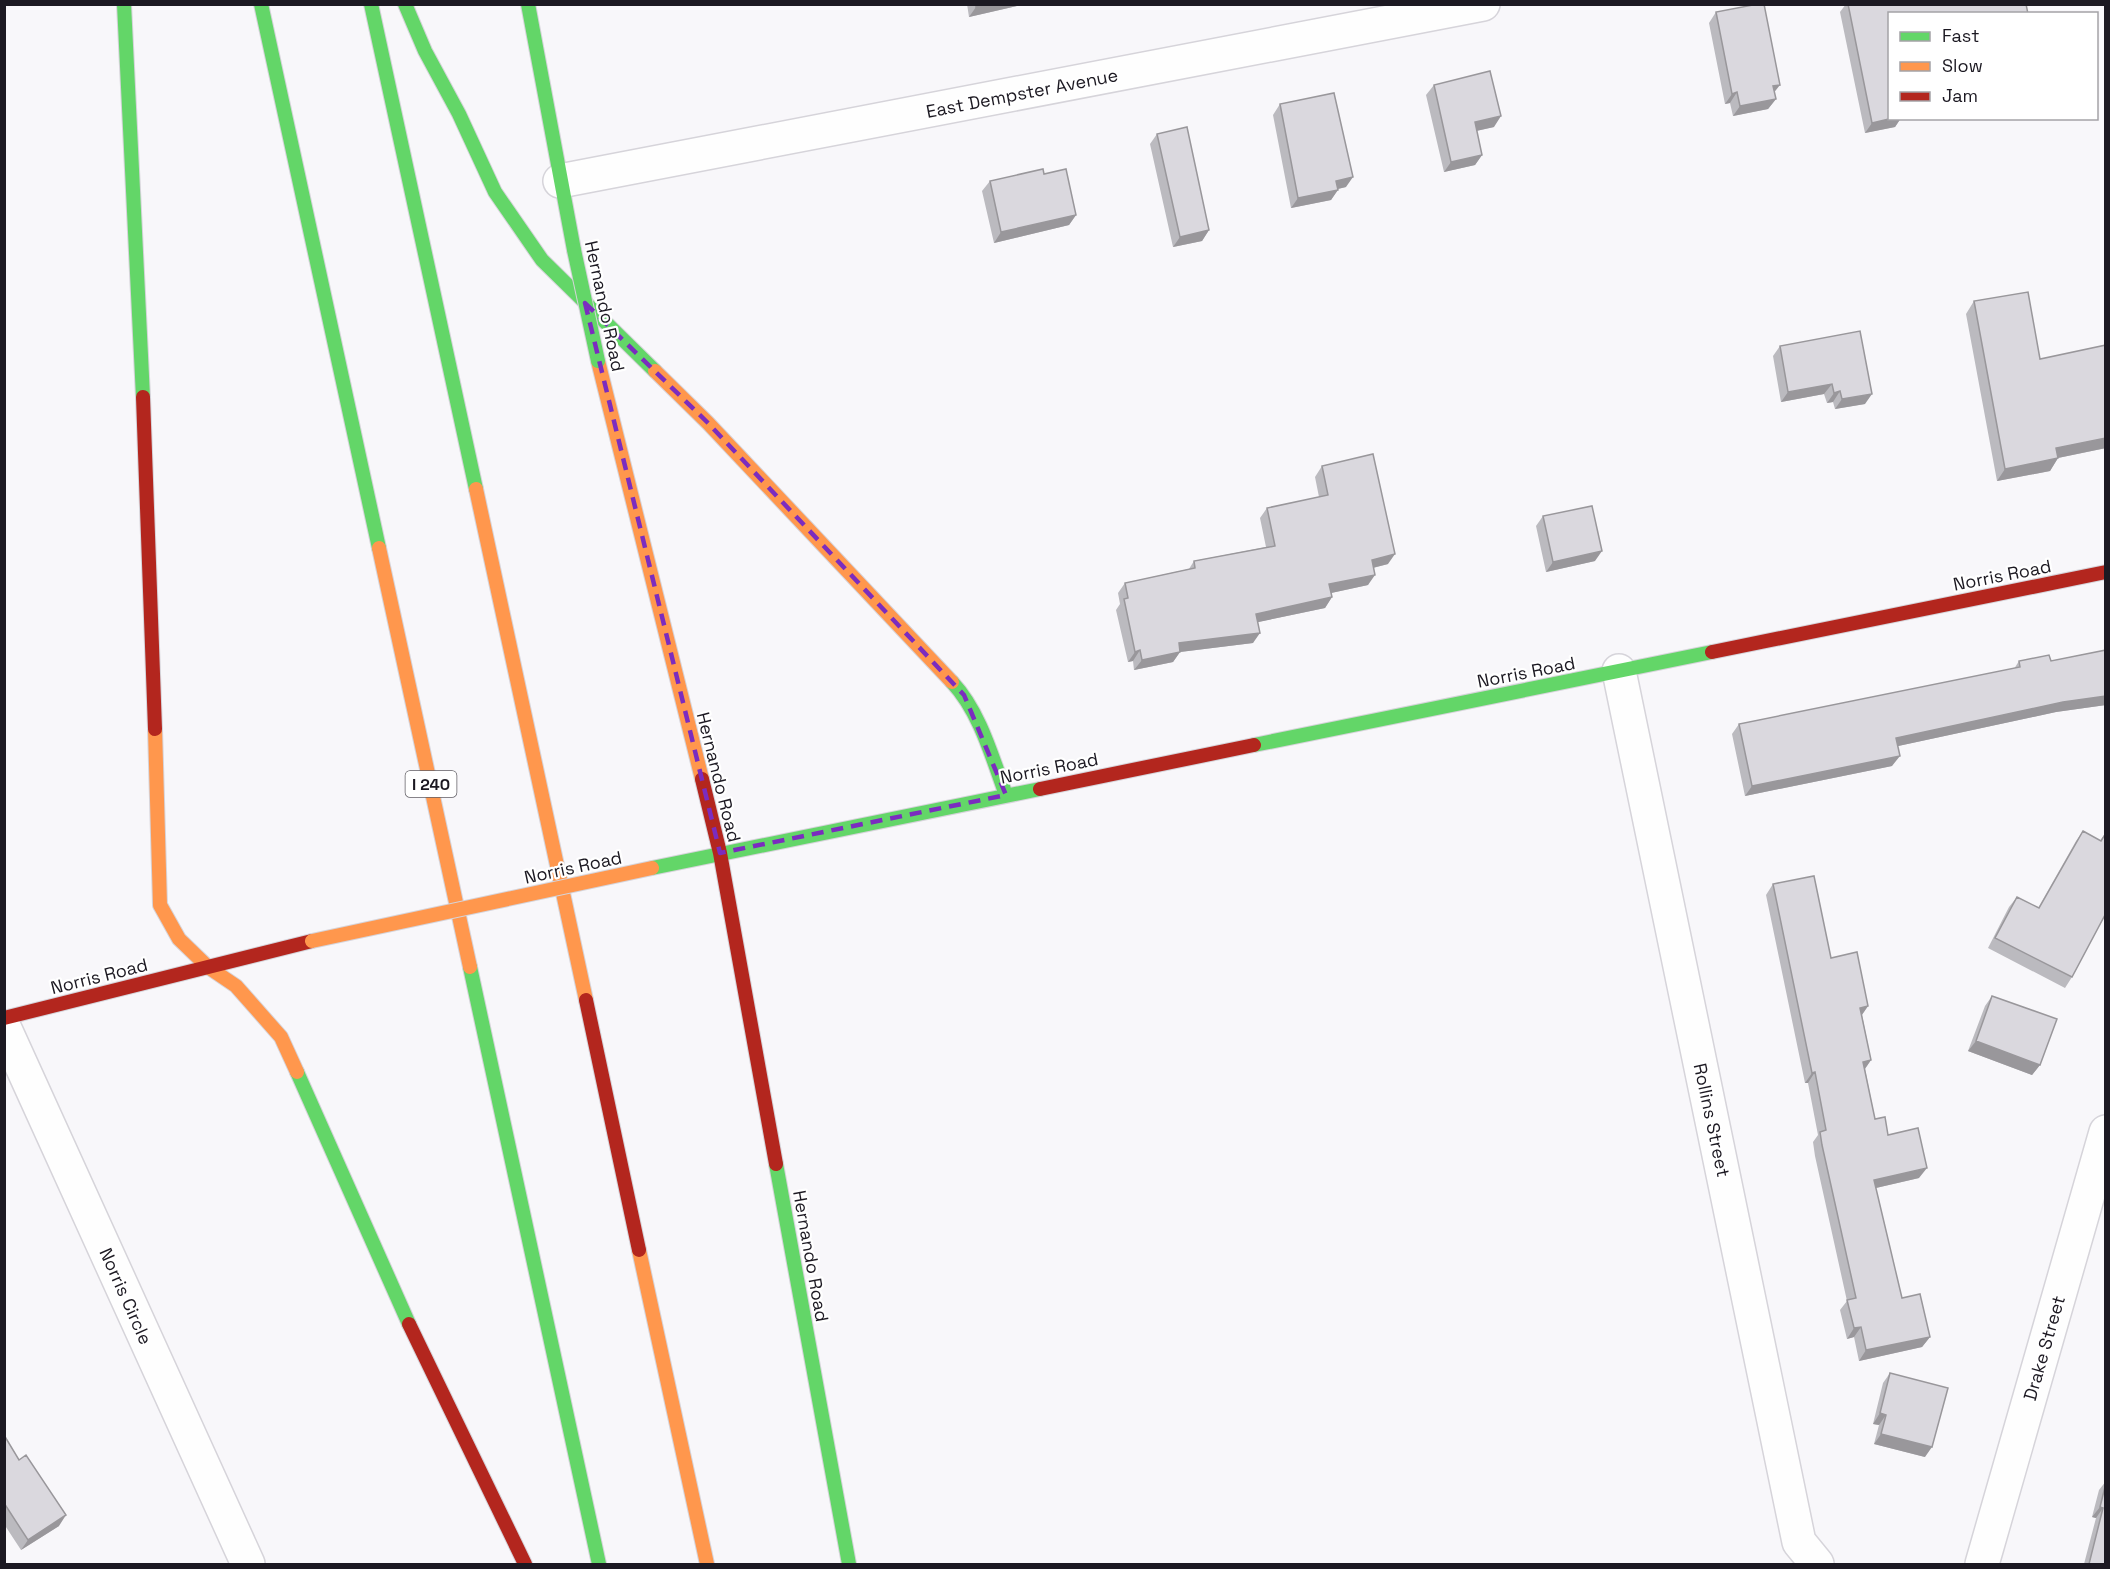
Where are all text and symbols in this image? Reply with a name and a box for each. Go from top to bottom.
legend [1888,12,2098,120]
text: Fast [1942,24,1979,47]
text: Slow [1942,54,1983,77]
street label: East Dempster Avenue [924,63,1120,123]
text: Jam [1942,84,1978,107]
street label: Hernando Road [580,238,630,374]
street label: Norris Road [1951,554,2053,596]
street label: Norris Road [1475,651,1577,693]
street label: Hernando Road [692,710,746,844]
street label: Norris Road [998,747,1100,789]
road number: I 240 [406,771,456,797]
street label: Norris Road [522,845,624,889]
street label: Norris Road [48,953,150,999]
street label: Rollins Street [1689,1061,1735,1179]
street label: Hernando Road [788,1188,834,1324]
street label: Norris Circle [94,1244,158,1348]
street label: Drake Street [2018,1293,2070,1403]

